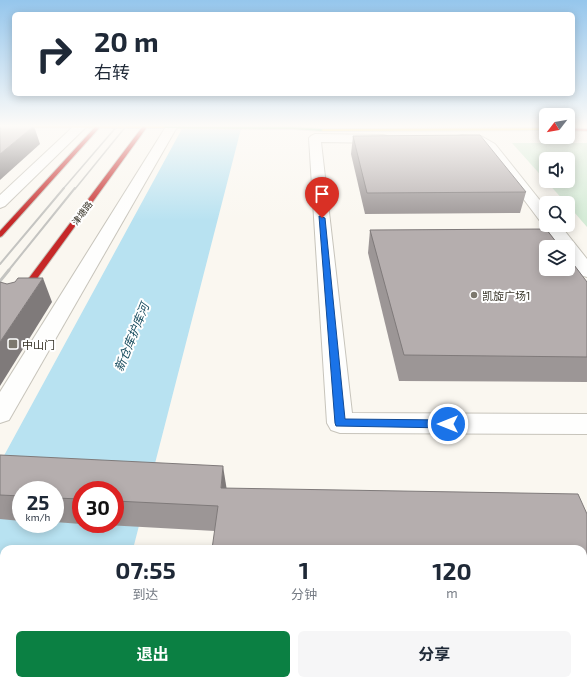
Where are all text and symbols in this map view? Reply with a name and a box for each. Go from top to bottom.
text: 20 m [94,24,159,58]
icon: right [28,28,80,80]
text: 右转 [94,61,130,83]
north arrow [539,108,575,144]
map controls [539,108,575,276]
button: sound [539,152,575,188]
pin [305,177,339,218]
icon: arrive [311,183,333,205]
button: search [539,196,575,232]
street label: 津塘路 [69,199,95,227]
button: layers [539,240,575,276]
place label: 凯旋广场1 [482,289,530,302]
marker: 凯旋广场1 [469,290,479,300]
water label: 新仓库护库河 [111,299,152,373]
marker: 中山门 [7,338,19,350]
place label: 中山门 [22,338,55,351]
position arrow [427,403,469,445]
speed limit sign: 30 [72,481,124,533]
text: 25 [27,490,49,514]
text: km/h [26,511,50,523]
text: 07:55 [115,555,176,584]
text: 1 [299,555,309,584]
text: 120 [432,556,472,585]
text: m [446,585,458,601]
text: 到达 [132,586,159,602]
text: 分钟 [291,586,317,602]
button: 退出 [16,631,290,677]
button: 分享 [298,631,571,677]

